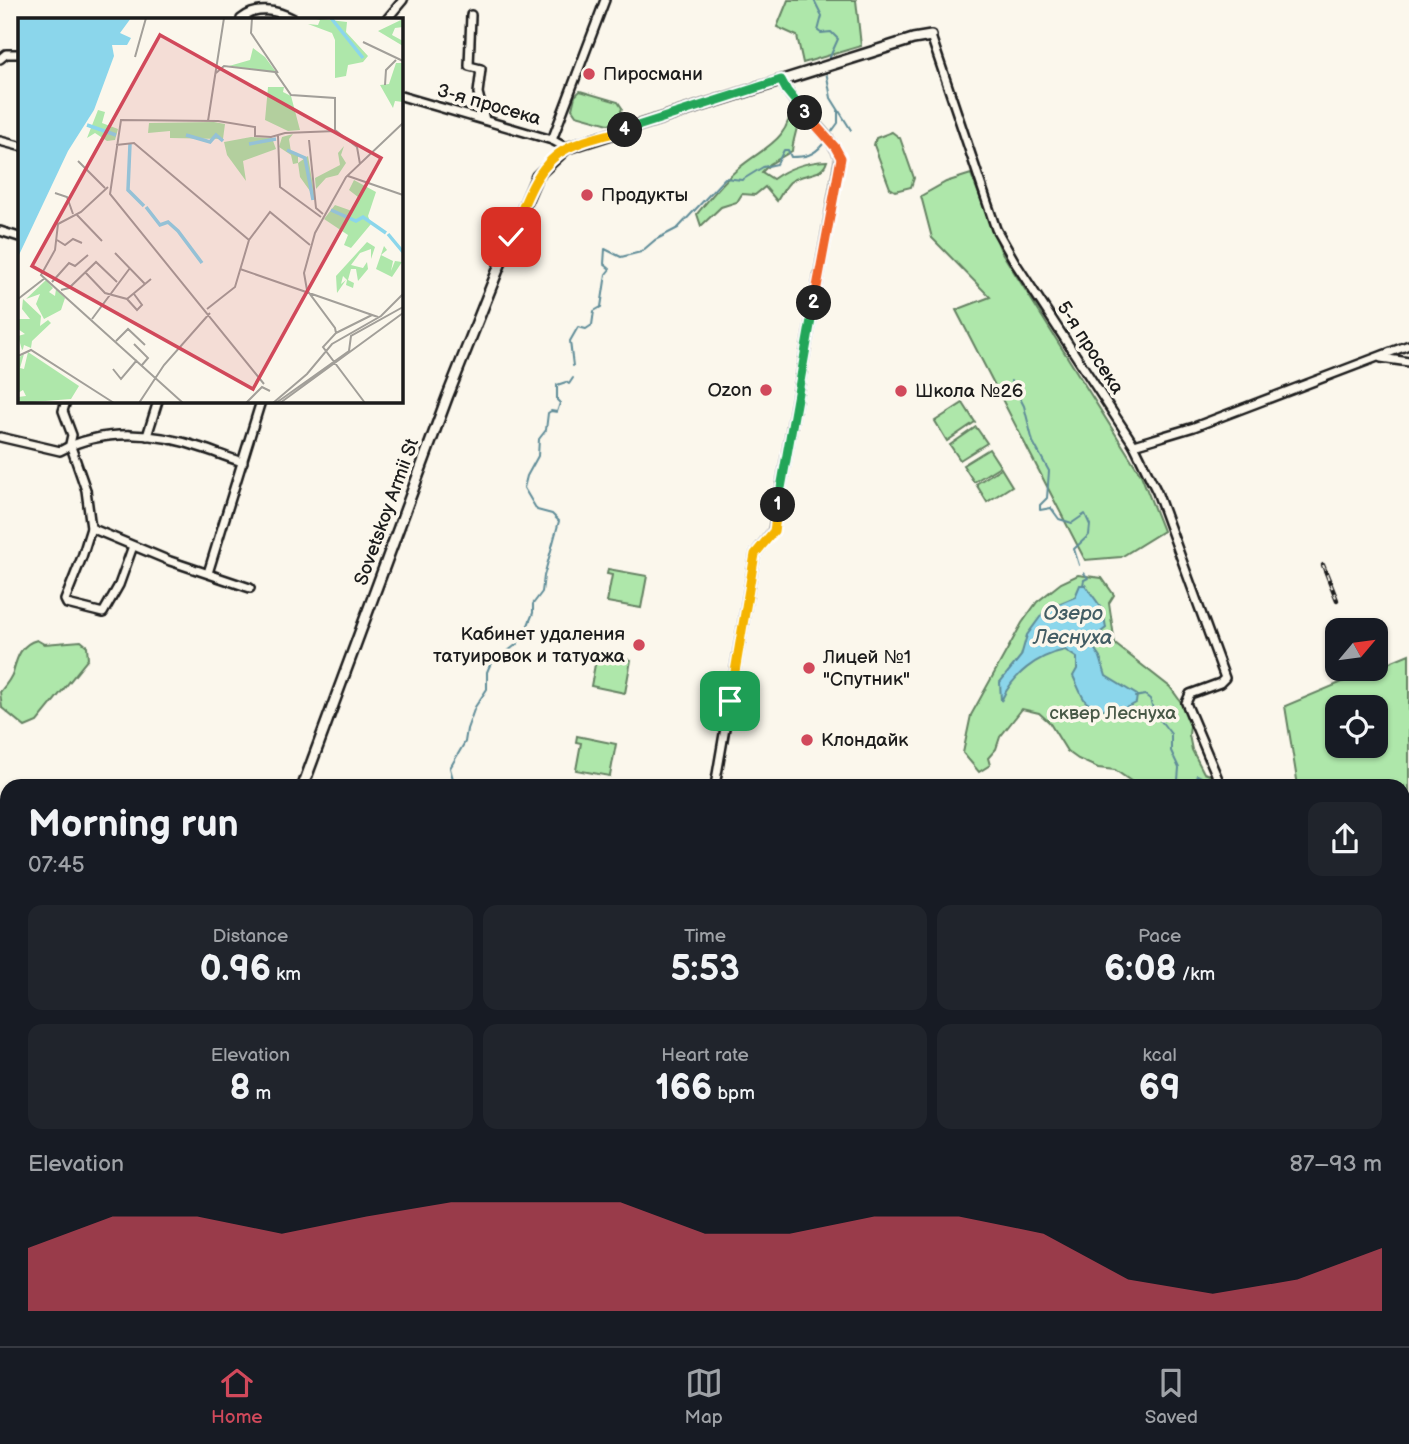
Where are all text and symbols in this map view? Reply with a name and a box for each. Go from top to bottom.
inset map [18,18,402,402]
place label: Пиросмани [603,63,703,86]
marker: Пиросмани [581,66,597,82]
street label: 3-я просека [434,79,544,131]
pin: 3 [788,96,822,130]
text: 3 [799,101,810,124]
pin: 4 [608,113,642,148]
text: 4 [619,118,630,141]
place label: Продукты [601,184,688,207]
marker: Продукты [579,187,595,203]
pin [481,207,541,267]
icon: check [492,218,530,256]
pin: 2 [796,286,832,320]
text: 2 [808,291,819,314]
street label: 5-я просека [1051,297,1129,399]
place label: Ozon [707,379,752,402]
place label: Школа №26 [915,380,1023,403]
marker: Ozon [758,382,774,398]
marker: Школа №26 [893,383,909,399]
street label: Sovetskoy Armii St [350,435,424,589]
pin: 1 [760,488,796,522]
text: 1 [774,493,782,516]
water label: Озеро Леснуха [1032,601,1112,650]
north arrow [1325,618,1388,681]
map controls [1325,618,1388,758]
place label: Кабинет удаления татуировок и татуажа [433,623,625,668]
marker: Кабинет удаления татуировок и татуажа [631,637,647,653]
place label: Лицей №1 "Спутник" [822,646,911,691]
marker: Лицей №1 "Спутник" [801,660,817,676]
pin [700,671,760,731]
icon: arrive [711,682,749,720]
button: locate [1325,695,1388,758]
park label: сквер Леснуха [1050,702,1176,725]
place label: Клондайк [821,729,908,752]
marker: Клондайк [799,732,815,748]
text: Morning run [28,802,239,847]
button: share [1308,802,1382,876]
text: 07:45 [28,851,85,879]
text: Distance [212,925,288,948]
text: Time [684,925,726,948]
text: Pace [1138,925,1181,948]
text: 0.96 [200,948,271,991]
text: 5:53 [670,948,740,991]
text: 6:08 [1104,948,1177,991]
text: km [271,963,301,986]
text: /km [1177,963,1215,986]
text: Elevation [211,1044,290,1067]
text: Heart rate [661,1044,749,1067]
text: kcal [1143,1044,1177,1067]
text: 8 [229,1067,250,1110]
text: 166 [655,1067,712,1110]
text: 69 [1139,1067,1181,1110]
text: m [250,1082,271,1105]
text: bpm [712,1082,755,1105]
text: Elevation [28,1150,124,1178]
text: 87–93 m [1289,1150,1382,1178]
tab: Home [211,1364,263,1429]
tab: Map [685,1364,723,1429]
tab: Saved [1145,1364,1198,1429]

